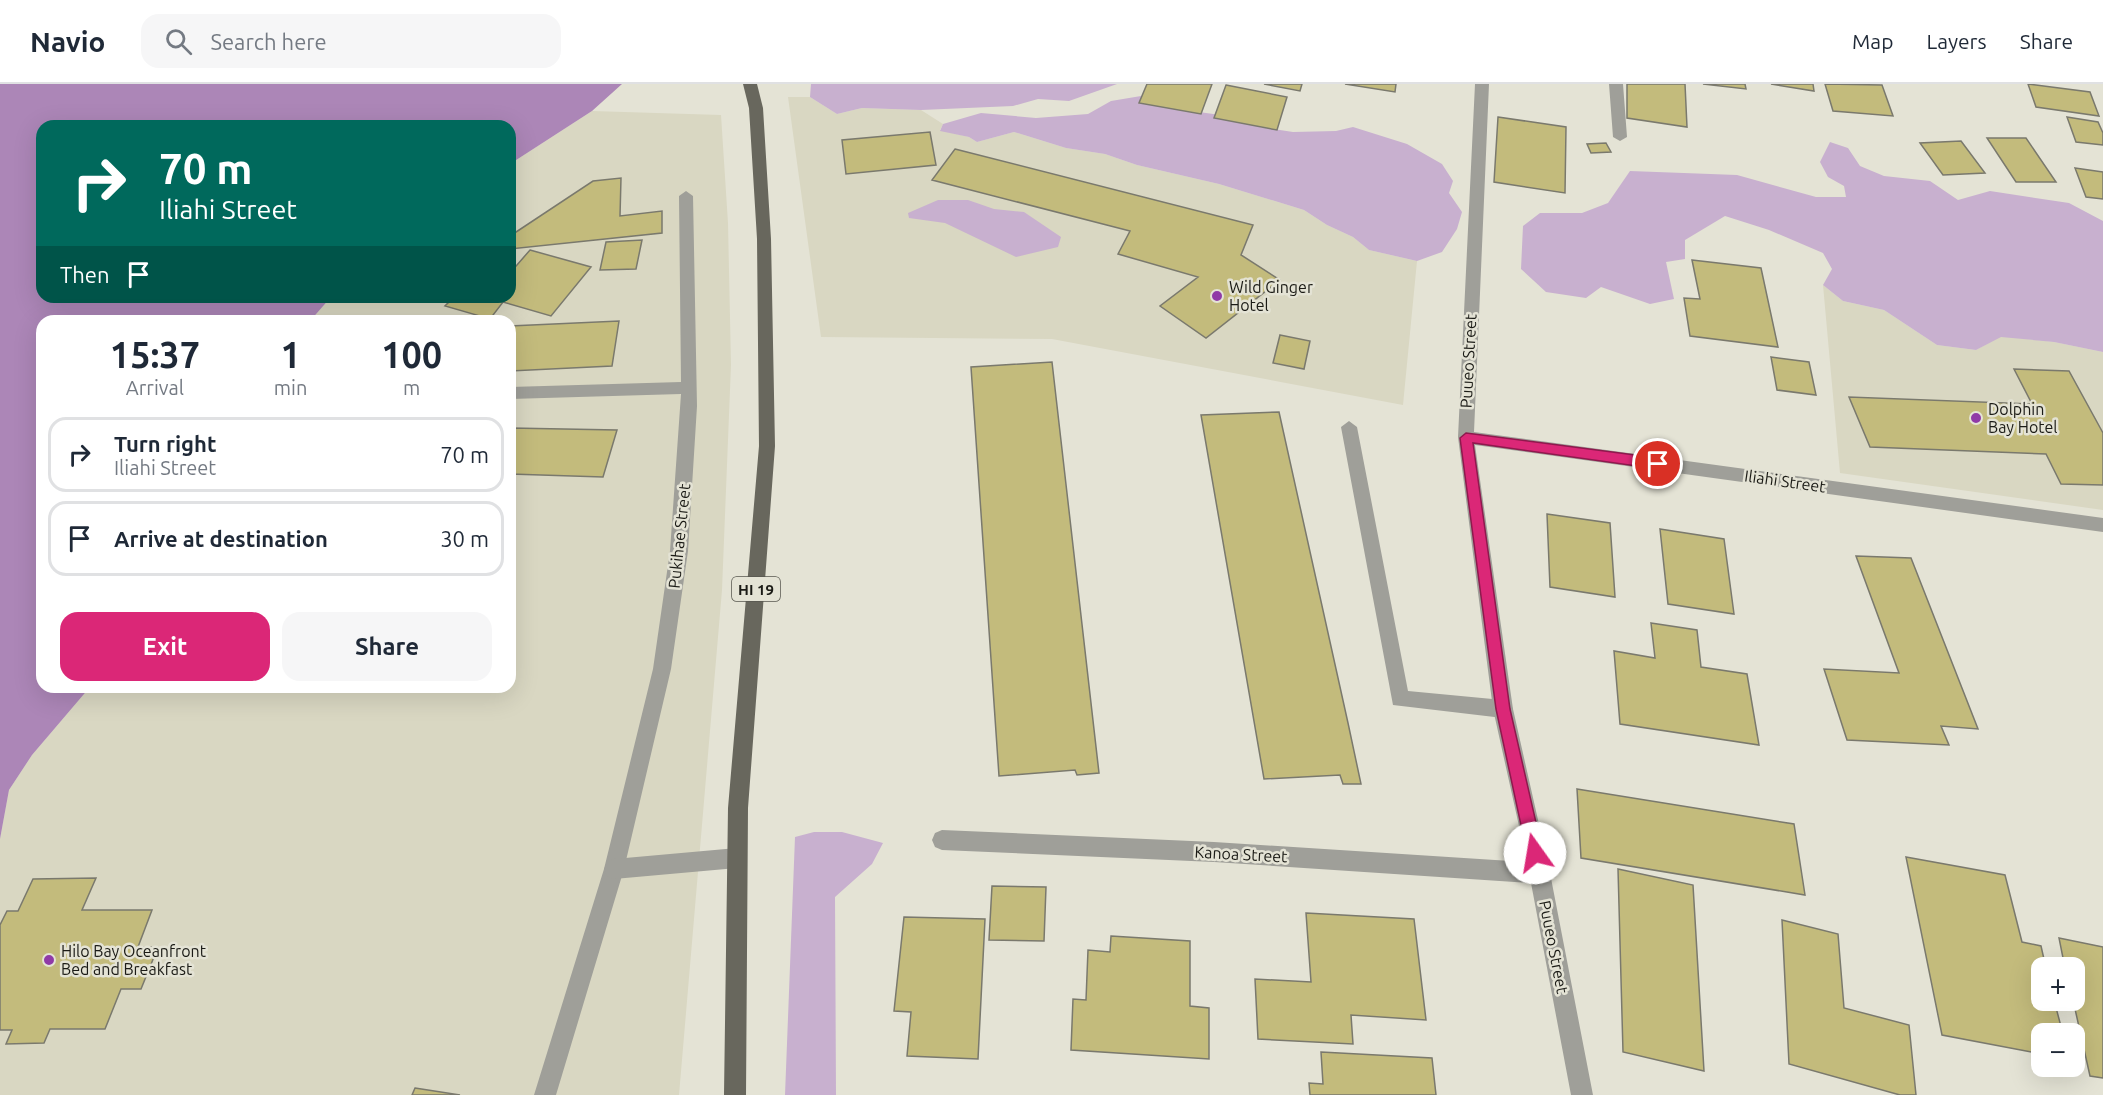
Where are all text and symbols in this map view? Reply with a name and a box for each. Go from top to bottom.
search box [141,14,561,68]
icon: search [162,25,195,58]
text: Navio [30,26,105,57]
text: Search here [210,29,327,54]
text: Map [1852,29,1893,53]
text: Layers [1926,29,1987,53]
text: Share [2020,29,2073,53]
icon: right [60,144,138,222]
text: 70 m [159,145,253,192]
text: Iliahi Street [159,194,297,224]
icon: arrive [122,258,155,291]
text: Then [60,262,110,287]
place label: Wild Ginger Hotel [1229,278,1313,314]
marker: Wild Ginger Hotel [1210,289,1224,303]
street label: Puueo Street [1457,313,1479,409]
text: 15:37 [110,334,200,375]
text: 1 [280,334,301,375]
text: 100 [381,334,442,375]
text: Arrival [126,376,184,399]
text: min [274,376,307,399]
text: m [403,376,420,399]
place label: Dolphin Bay Hotel [1988,400,2058,436]
marker: Dolphin Bay Hotel [1969,411,1983,425]
text: Turn right [114,431,216,456]
icon: right [63,438,96,471]
pin [1632,438,1683,489]
text: 70 m [440,442,489,467]
icon: arrive [1641,447,1674,480]
text: Iliahi Street [114,456,216,479]
street label: Iliahi Street [1743,466,1827,496]
street label: Pukihae Street [665,482,694,589]
icon: arrive [63,522,96,555]
text: Arrive at destination [114,526,328,551]
text: 30 m [440,526,489,551]
road number: HI 19 [732,577,780,601]
button: Exit [60,612,270,681]
button: Share [282,612,492,681]
position arrow [1503,821,1567,885]
street label: Kanoa Street [1194,843,1289,865]
street label: Puueo Street [1536,899,1572,996]
place label: Hilo Bay Oceanfront Bed and Breakfast [61,942,207,978]
marker: Hilo Bay Oceanfront Bed and Breakfast [42,953,56,967]
map controls [2031,957,2085,1077]
button: + [2031,957,2085,1011]
button: − [2031,1023,2085,1077]

